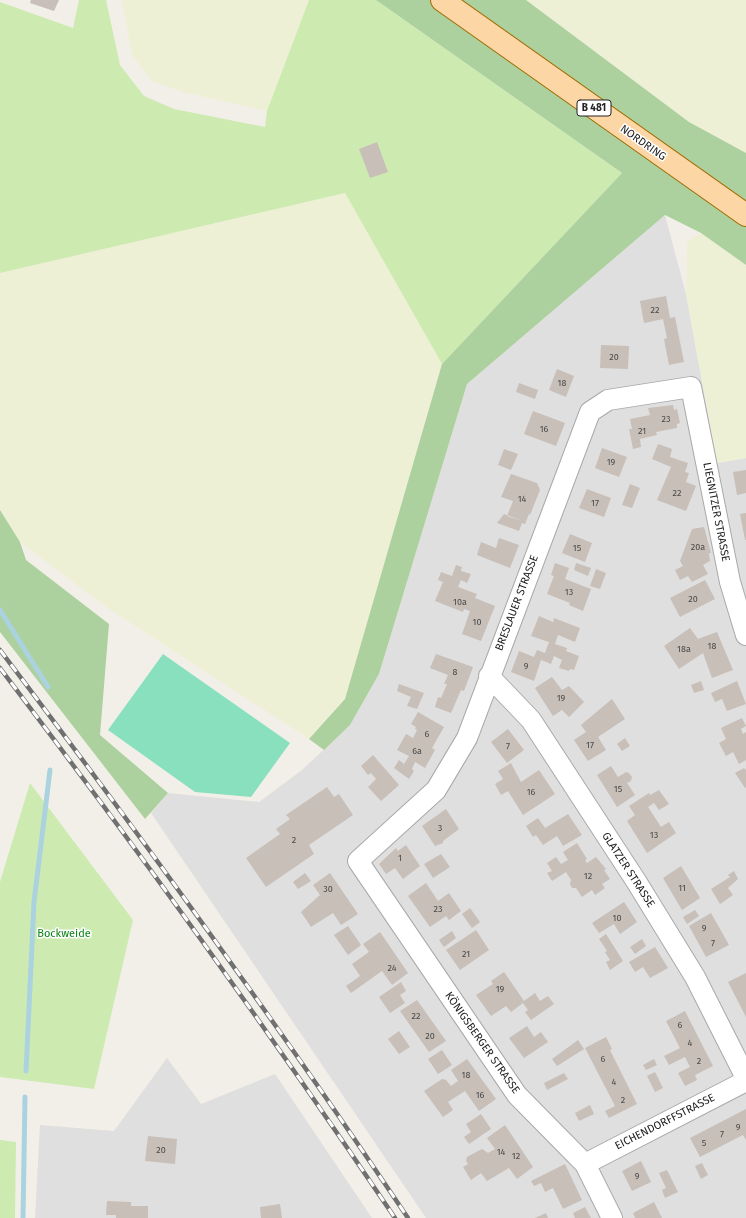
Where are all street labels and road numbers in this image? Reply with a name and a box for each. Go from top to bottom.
road number: B 481 [577,100,611,116]
street label: NORDRING [617,122,669,164]
street label: LIEGNITZER STRASSE [700,461,732,563]
street label: BRESLAUER STRASSE [493,553,541,653]
street label: GLATZER STRASSE [599,830,657,910]
street label: KÖNIGSBERGER STRASSE [442,990,522,1096]
street label: EICHENDORFFSTRASSE [613,1091,717,1153]

